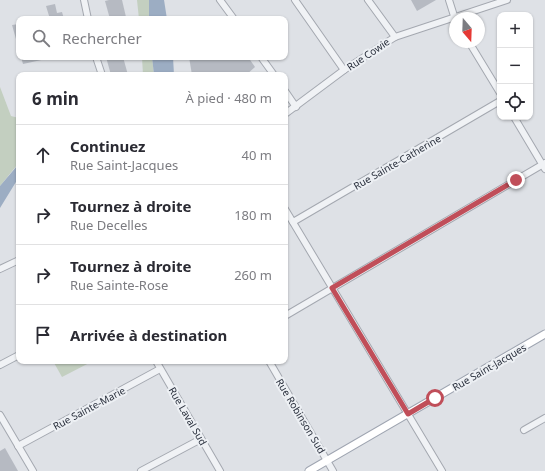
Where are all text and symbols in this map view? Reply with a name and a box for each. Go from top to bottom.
north arrow [449,12,485,48]
map controls [497,12,533,120]
button: + [497,12,533,48]
search box [16,16,288,60]
icon: search [30,27,52,49]
text: Rechercher [62,28,142,48]
street label: Rue Cowie [344,34,392,73]
button: − [497,48,533,84]
button: locate [497,84,533,120]
text: 6 min [32,87,79,110]
text: À pied · 480 m [186,89,272,107]
street label: Rue Sainte-Catherine [351,131,444,193]
text: Continuez [70,136,145,156]
icon: ahead [32,144,54,166]
text: 40 m [242,146,272,164]
text: Rue Saint-Jacques [70,156,178,174]
route end [507,171,525,189]
text: Tournez à droite [70,196,191,216]
icon: right [32,204,54,226]
text: 180 m [234,206,272,224]
text: Rue Decelles [70,216,148,234]
text: Tournez à droite [70,256,191,276]
icon: right [32,264,54,286]
text: 260 m [234,266,272,284]
text: Rue Sainte-Rose [70,276,168,294]
icon: arrive [32,324,54,346]
text: Arrivée à destination [70,325,227,345]
street label: Rue Saint-Jacques [449,340,529,394]
street label: Rue Robinson Sud [273,376,329,456]
street label: Rue Sainte-Marie [50,383,128,433]
street label: Rue Laval Sud [166,384,210,448]
route start [426,389,444,407]

